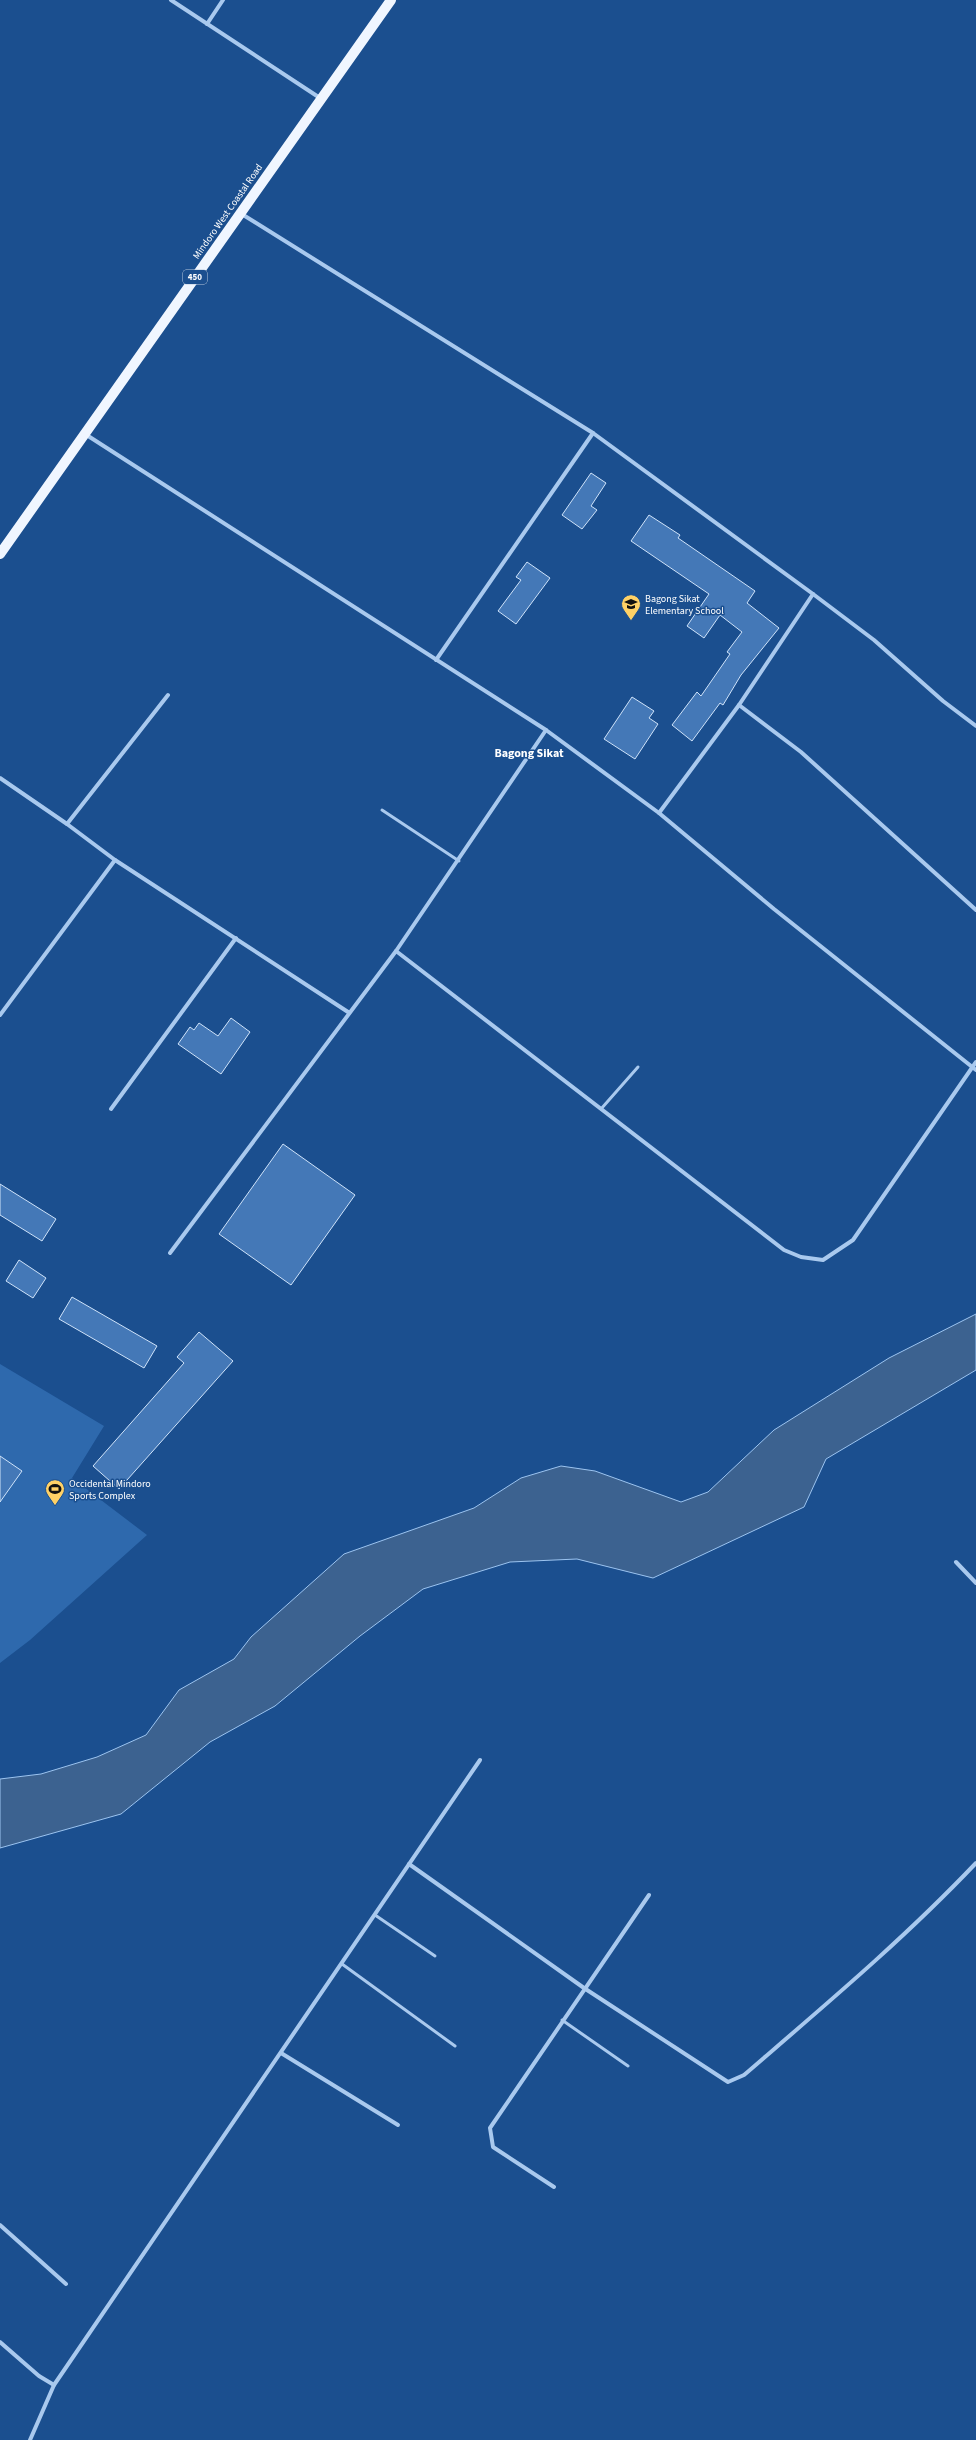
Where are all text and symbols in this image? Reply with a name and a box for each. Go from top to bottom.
street label: Mindoro West Coastal Road [190,161,266,262]
road number: 450 [183,270,207,284]
place label: Bagong Sikat Elementary School [645,592,724,618]
school or university icon: Bagong Sikat Elementary School [620,593,642,621]
district label: Bagong Sikat [494,745,564,762]
place label: Occidental Mindoro Sports Complex [69,1477,151,1503]
sports icon: Occidental Mindoro Sports Complex [44,1478,66,1506]

